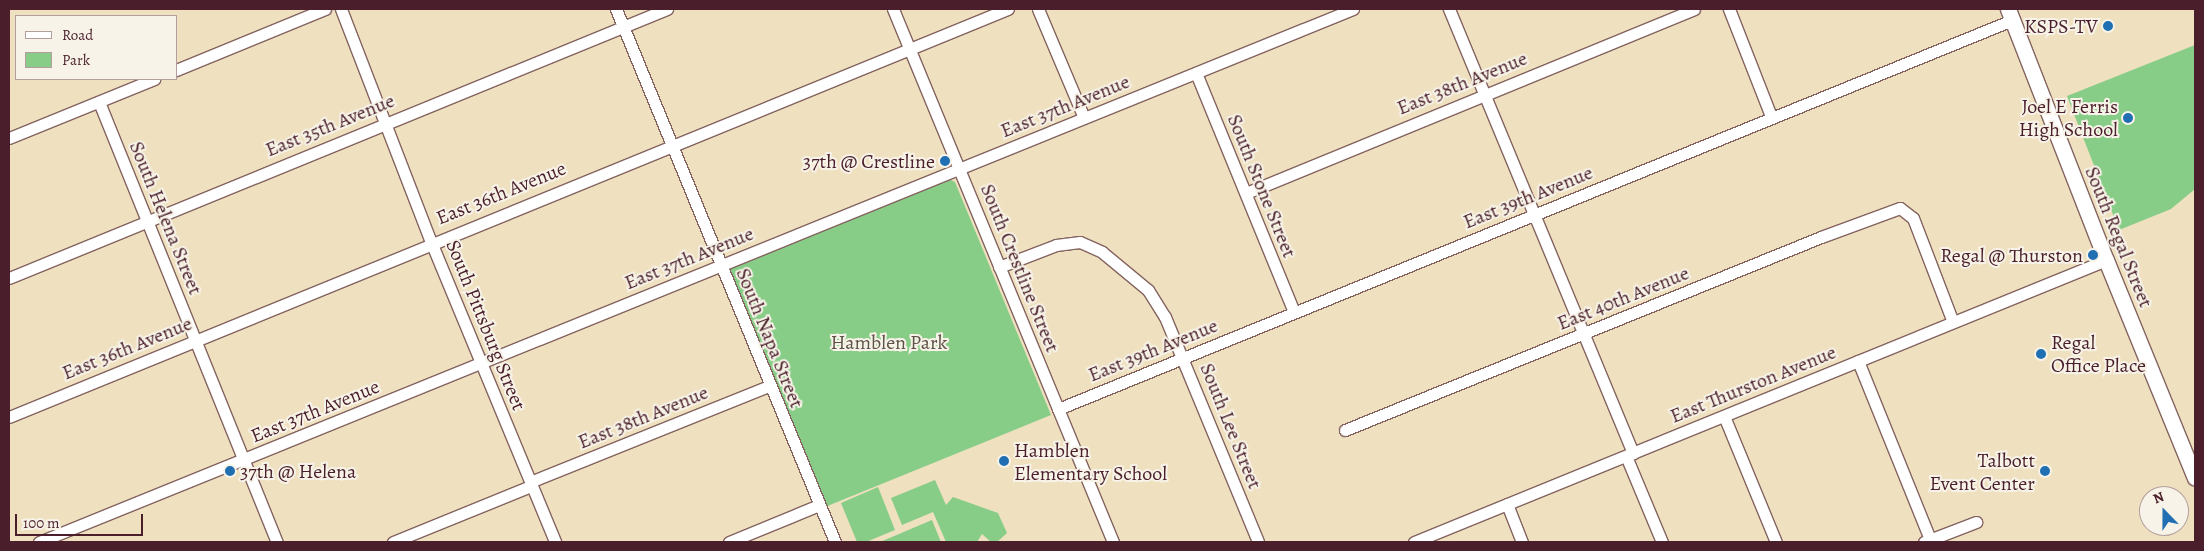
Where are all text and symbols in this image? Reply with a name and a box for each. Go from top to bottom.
place label: KSPS-TV [2024,14,2098,38]
legend [15,15,178,80]
marker: KSPS-TV [2102,20,2114,32]
text: Road [62,25,93,45]
street label: East 38th Avenue [1393,46,1531,120]
text: Park [62,50,90,70]
street label: East 37th Avenue [997,69,1133,143]
street label: East 35th Avenue [262,88,398,162]
place label: Joel E Ferris High School [2019,94,2118,141]
street label: South Stone Street [1222,111,1302,261]
marker: Joel E Ferris High School [2122,112,2134,124]
street label: South Helena Street [124,138,208,298]
place label: 37th @ Crestline [803,149,935,173]
marker: 37th @ Crestline [939,155,951,167]
street label: East 36th Avenue [433,156,569,230]
street label: East 39th Avenue [1460,160,1596,234]
street label: South Regal Street [2080,163,2158,311]
street label: South Crestline Street [975,181,1065,355]
street label: East 37th Avenue [621,221,757,295]
street label: South Pittsburg Street [441,236,531,414]
place label: Regal @ Thurston [1940,243,2083,267]
marker: Regal @ Thurston [2087,249,2099,261]
street label: East 40th Avenue [1554,261,1692,335]
street label: South Napa Street [731,265,809,411]
street label: East 36th Avenue [59,311,195,385]
street label: East 39th Avenue [1085,313,1221,387]
park label: Hamblen Park [830,330,948,354]
place label: Regal Office Place [2051,330,2146,377]
street label: East Thurston Avenue [1667,340,1839,428]
marker: Regal Office Place [2035,348,2047,360]
street label: South Lee Street [1195,360,1267,492]
street label: East 37th Avenue [247,374,383,448]
street label: East 38th Avenue [574,380,712,454]
place label: Hamblen Elementary School [1014,438,1167,485]
place label: Talbott Event Center [1929,448,2035,495]
marker: Hamblen Elementary School [998,455,1010,467]
place label: 37th @ Helena [240,459,356,483]
marker: 37th @ Helena [224,465,236,477]
marker: Talbott Event Center [2039,465,2051,477]
north arrow [2139,486,2189,536]
text: N [2150,487,2167,508]
scale bar [18,504,145,536]
text: 100 m [23,513,60,533]

